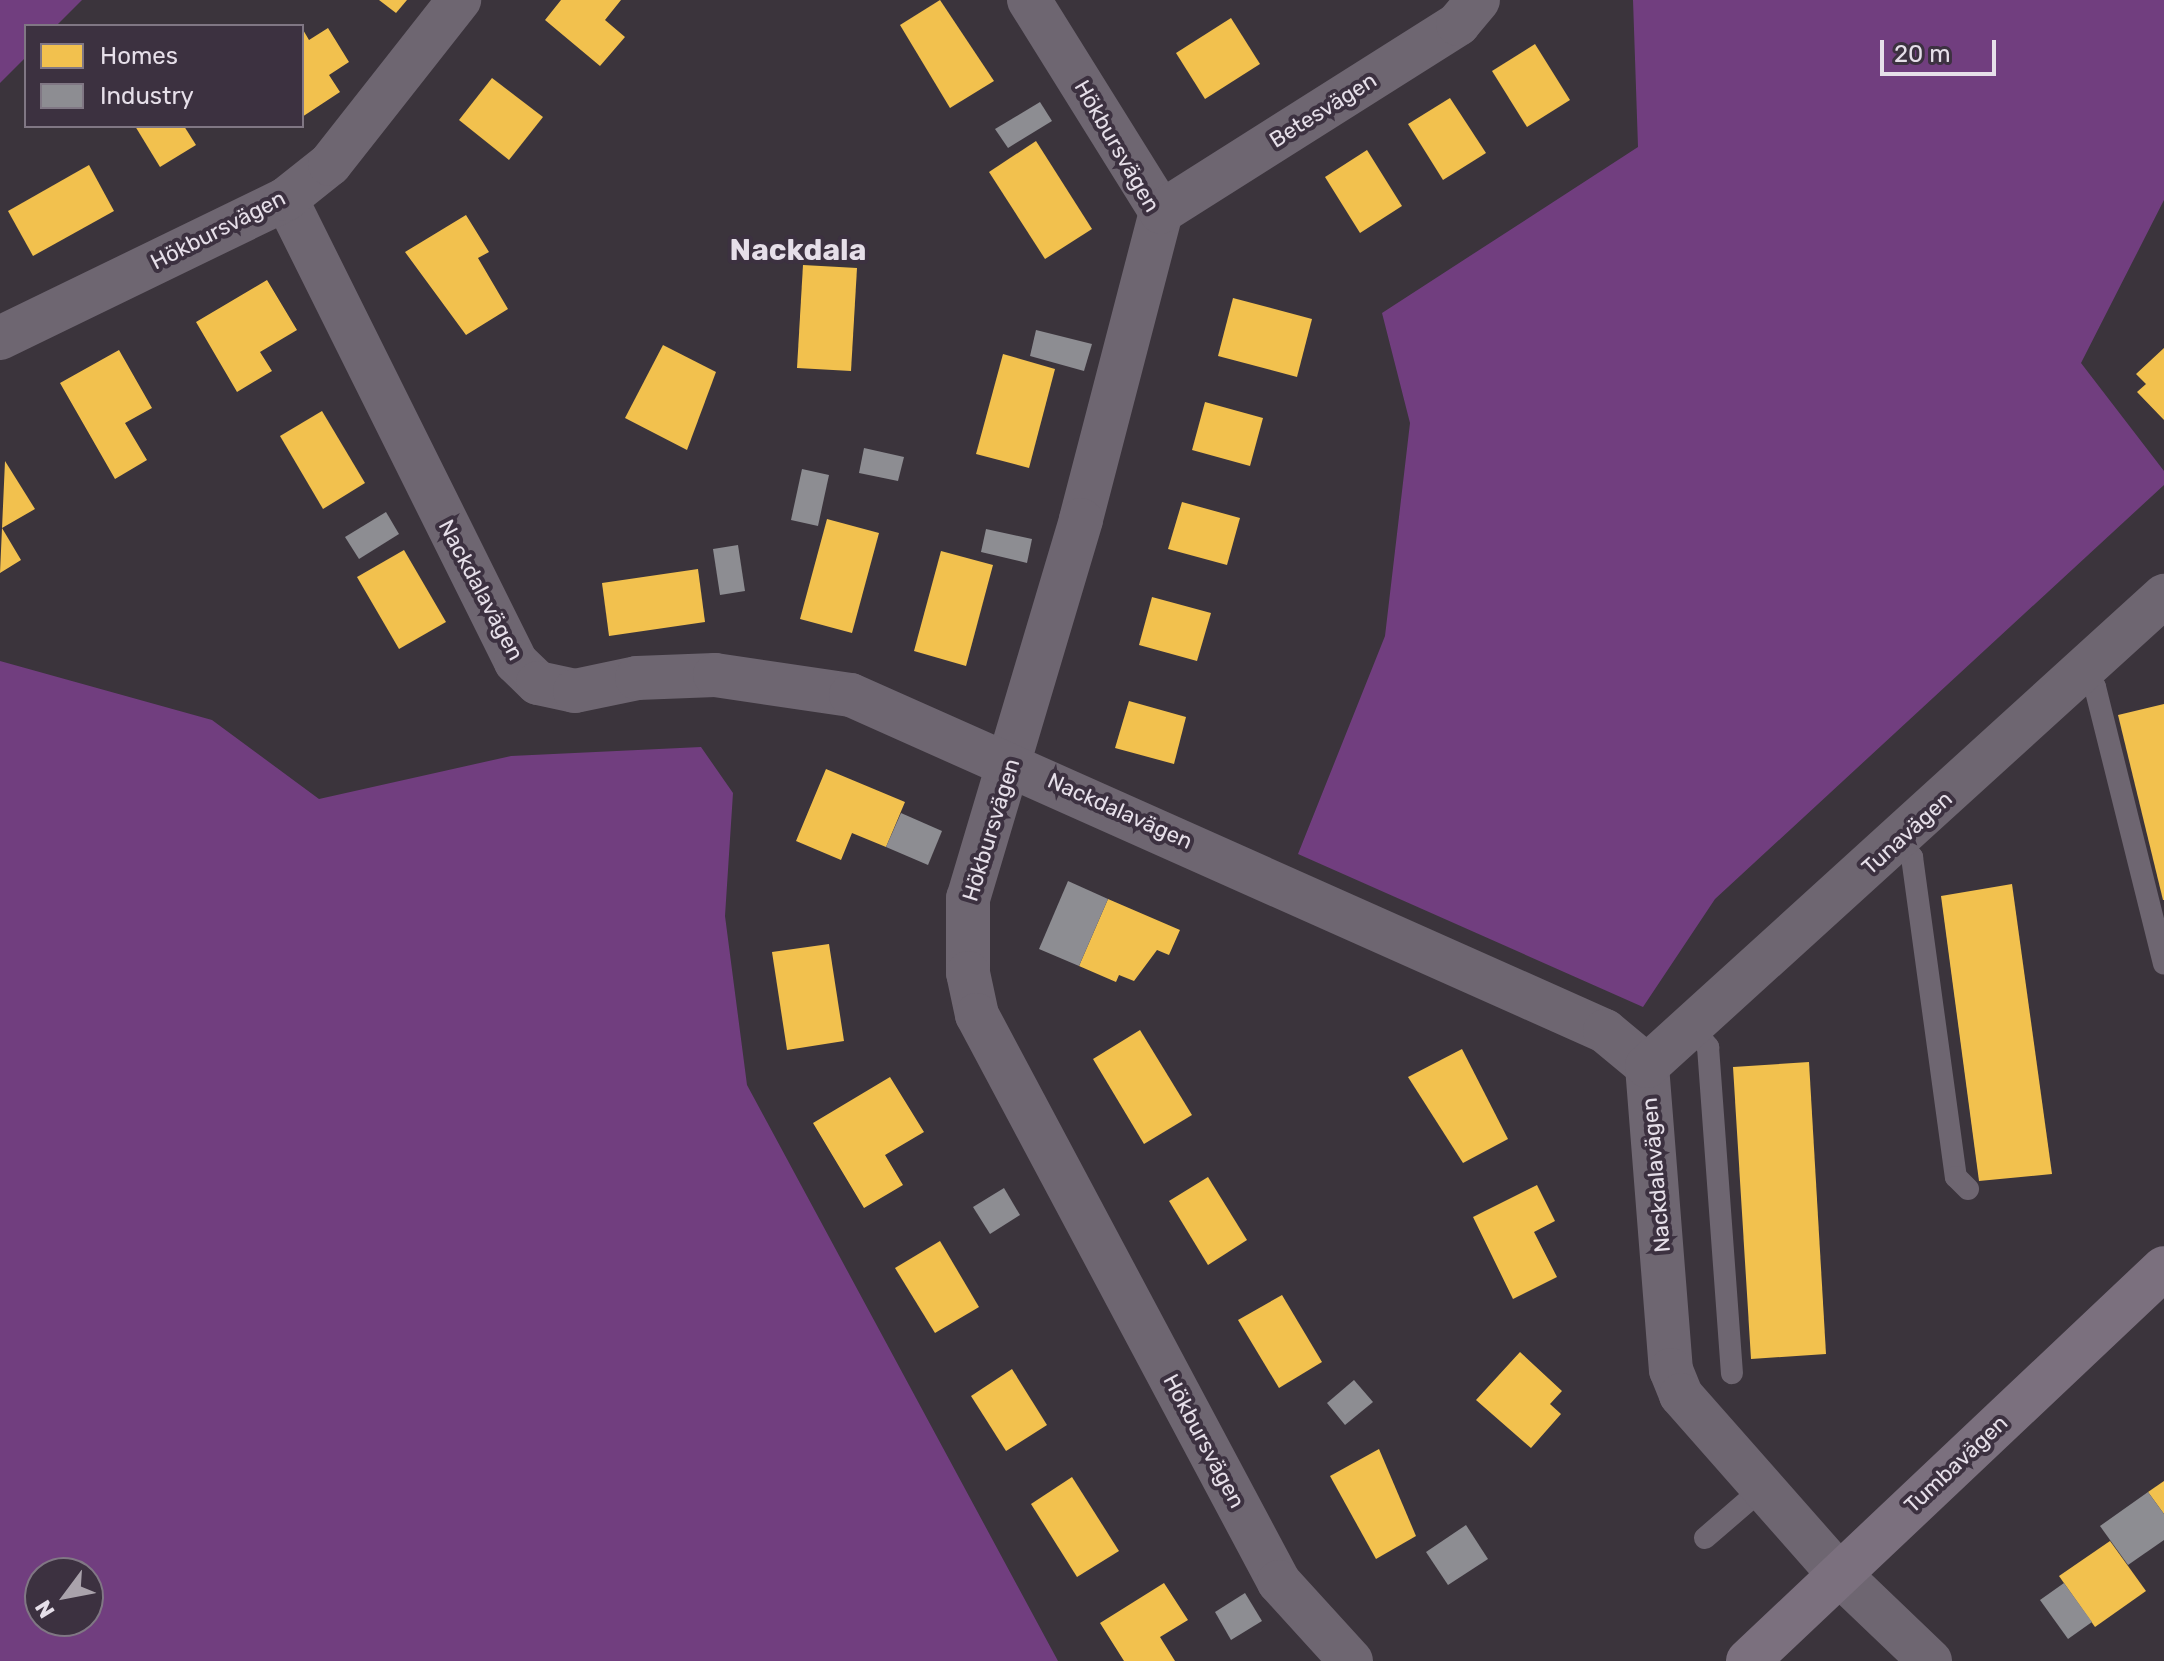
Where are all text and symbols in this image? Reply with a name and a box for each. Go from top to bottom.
legend [24,24,304,128]
scale bar [1884,24,2000,74]
text: 20 m [1894,40,1951,68]
text: Homes [100,42,178,70]
street label: Betesvägen [1265,67,1381,153]
street label: Hökbursvägen [1069,75,1165,217]
text: Industry [100,82,194,110]
street label: Hökbursvägen [146,185,290,275]
district label: Nackdala [730,232,866,268]
street label: Nackdalavägen [433,515,529,665]
street label: Hökbursvägen [957,755,1025,905]
street label: Nackdalavägen [1044,767,1196,855]
street label: Tunavägen [1856,786,1958,880]
street label: Nackdalavägen [1636,1096,1676,1254]
street label: Hökbursvägen [1158,1370,1250,1512]
street label: Tumbavägen [1899,1410,2013,1518]
north arrow [24,1557,104,1637]
text: N [29,1595,61,1623]

